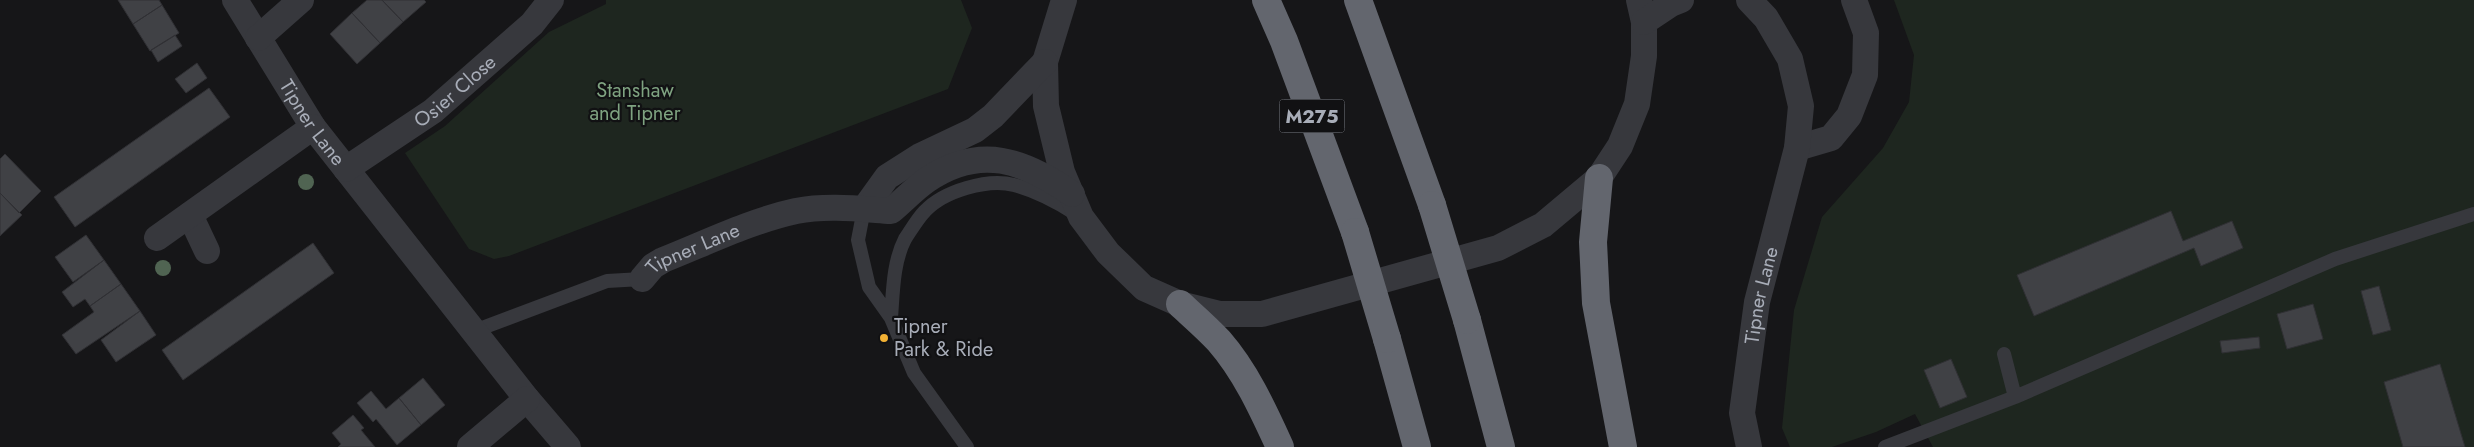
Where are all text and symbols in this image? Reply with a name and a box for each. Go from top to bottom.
street label: Osier Close [408,48,503,135]
street label: Tipner Lane [272,74,352,172]
park label: Stanshaw and Tipner [589,76,681,128]
road number: M275 [1280,100,1344,132]
street label: Tipner Lane [639,216,744,280]
street label: Tipner Lane [1737,244,1786,346]
place label: Tipner Park & Ride [894,312,993,364]
marker: Tipner Park & Ride [878,332,890,344]

